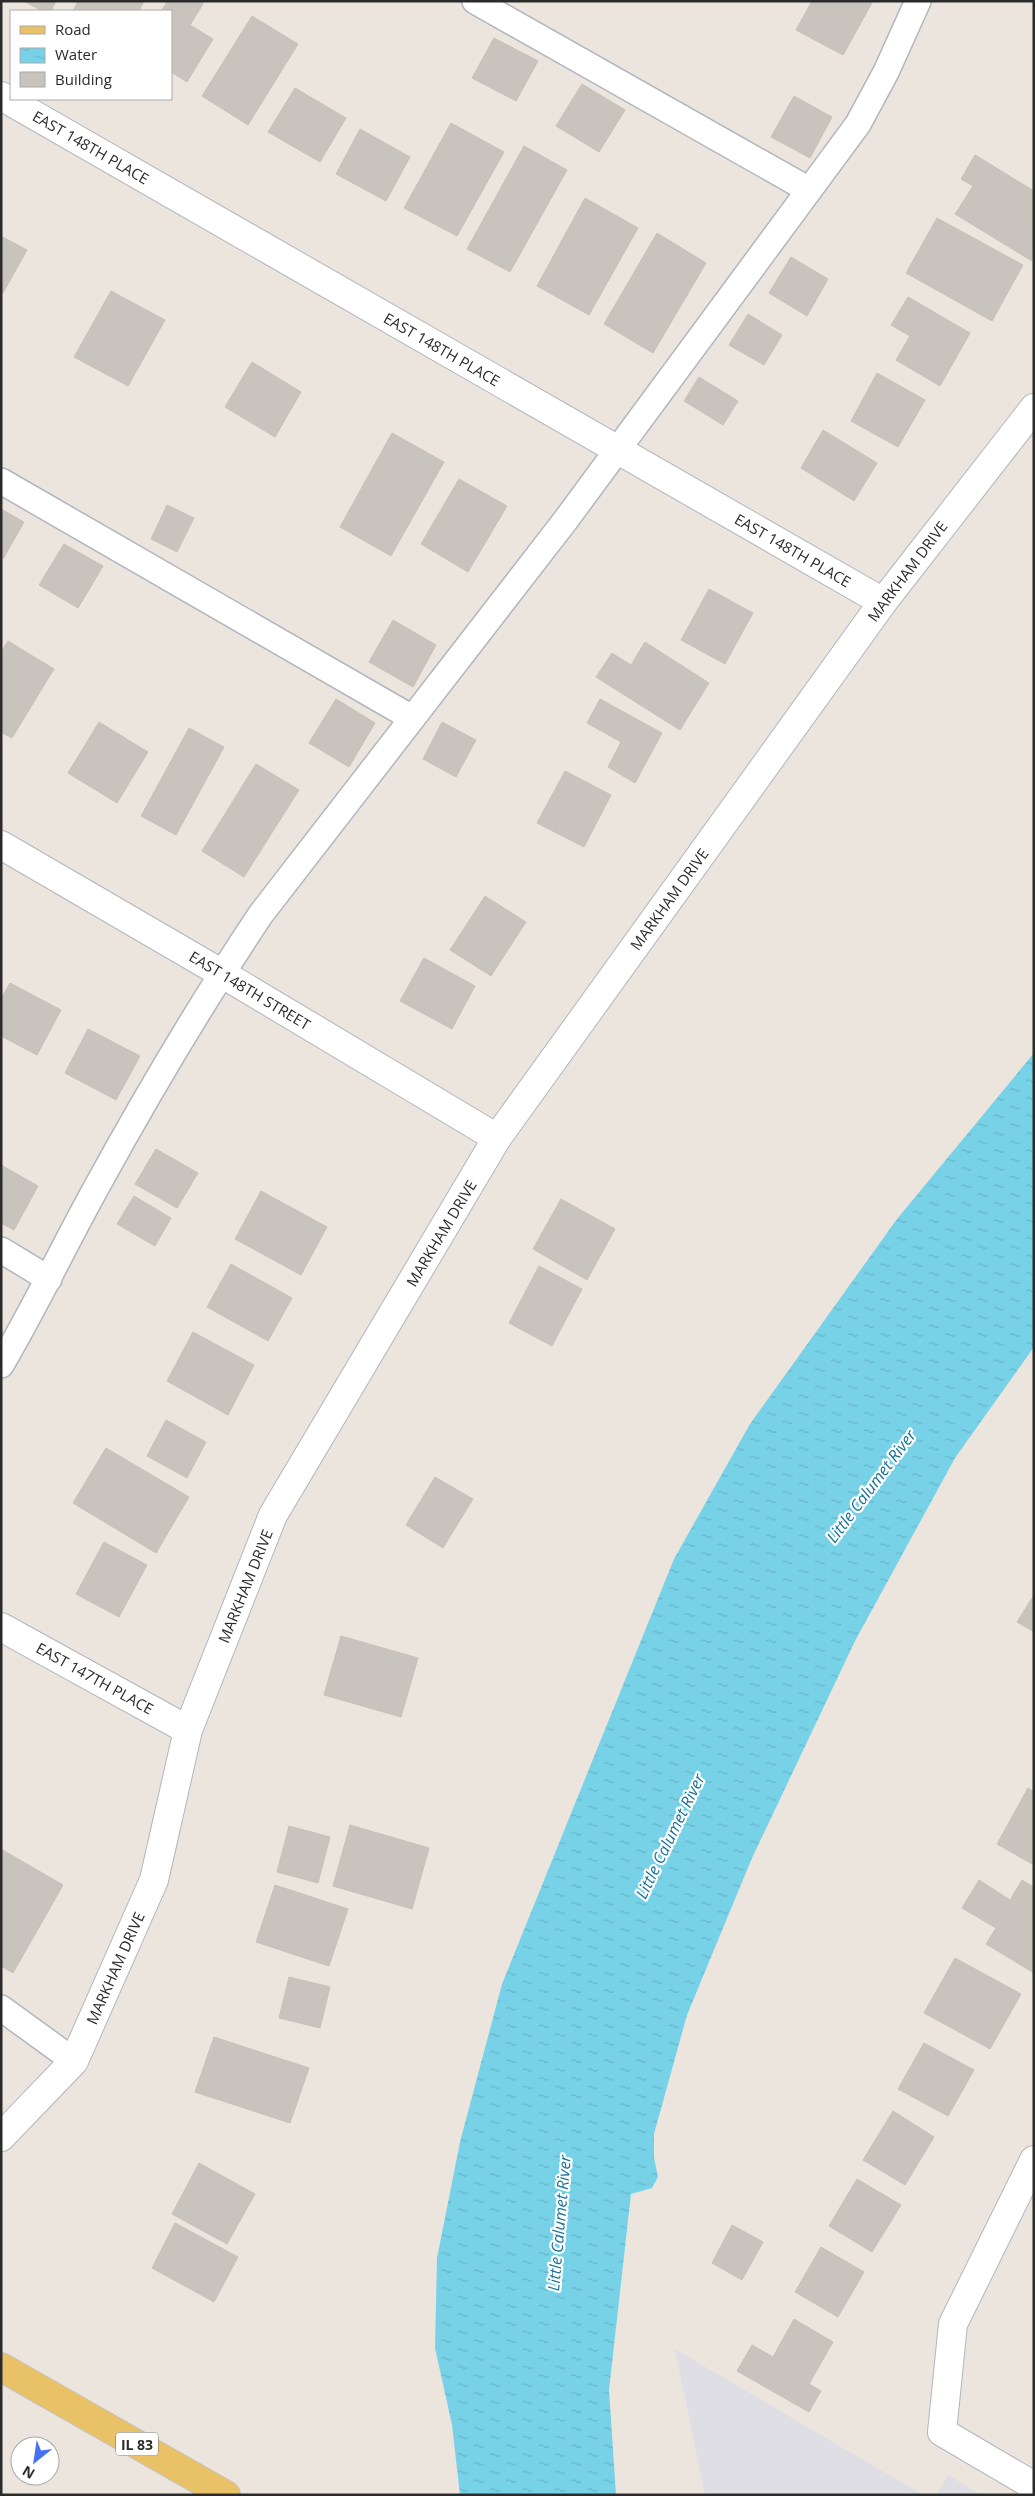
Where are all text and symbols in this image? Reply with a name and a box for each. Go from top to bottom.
legend [10,10,172,100]
text: Road [55,19,91,39]
text: Water [55,44,97,64]
text: Building [55,69,112,89]
street label: EAST 148TH PLACE [29,106,153,188]
street label: EAST 148TH PLACE [380,308,504,390]
street label: EAST 148TH PLACE [731,509,855,591]
street label: MARKHAM DRIVE [863,517,951,625]
street label: MARKHAM DRIVE [625,844,713,954]
street label: EAST 148TH STREET [186,946,315,1034]
street label: MARKHAM DRIVE [401,1176,481,1290]
water label: Little Calumet River [821,1424,921,1547]
street label: MARKHAM DRIVE [213,1526,277,1646]
street label: EAST 147TH PLACE [33,1637,157,1719]
water label: Little Calumet River [630,1769,710,1902]
street label: MARKHAM DRIVE [81,1909,149,2027]
water label: Little Calumet River [542,2153,576,2292]
road number: IL 83 [116,2432,158,2456]
north arrow [10,2436,60,2486]
text: N [19,2462,38,2484]

